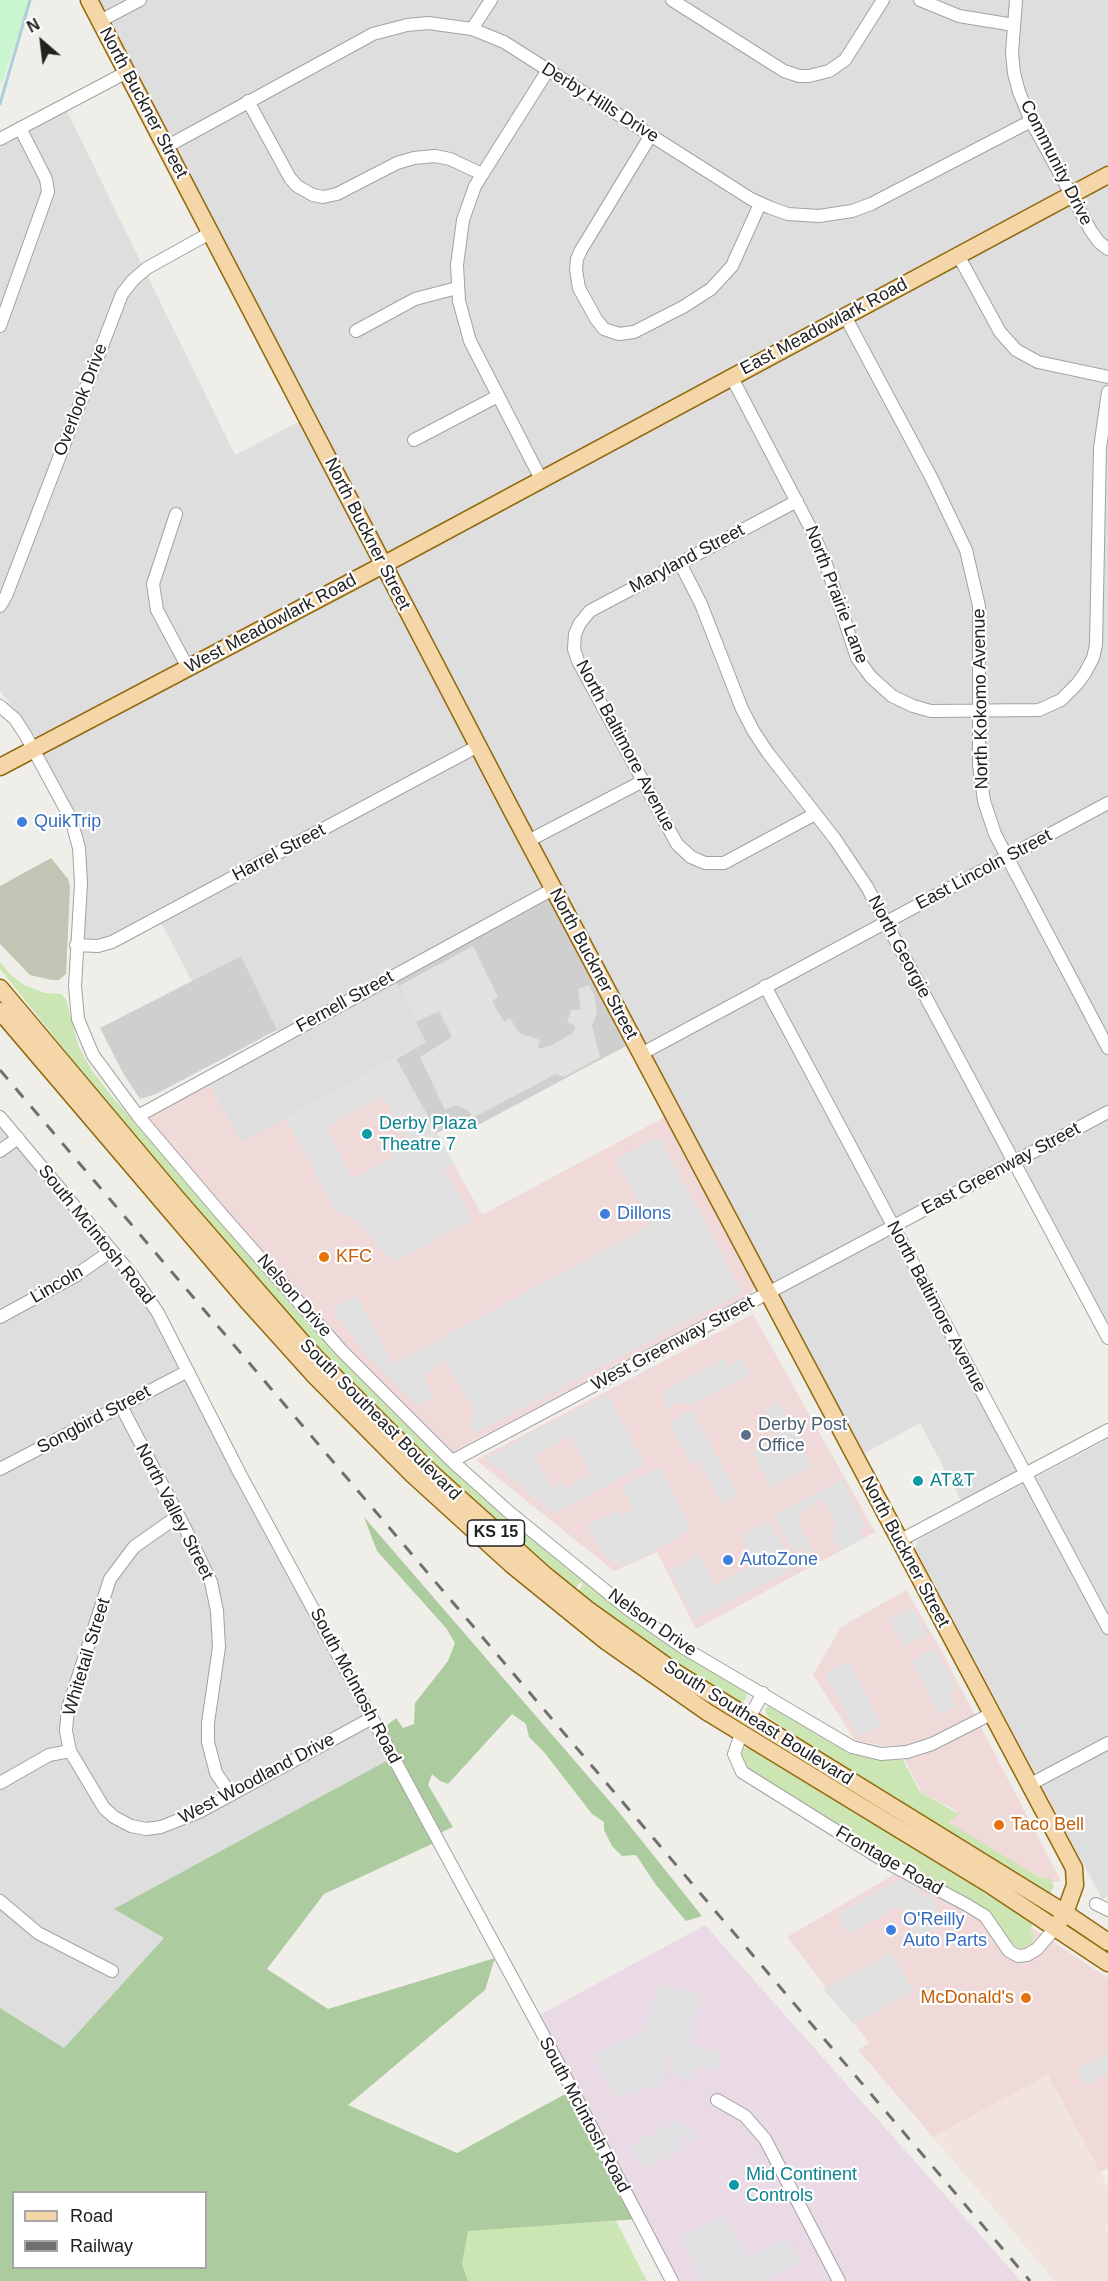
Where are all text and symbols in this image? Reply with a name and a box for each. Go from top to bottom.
north arrow [12,12,72,72]
text: N [24,15,42,36]
street label: North Buckner Street [94,24,192,182]
street label: Derby Hills Drive [537,58,663,148]
street label: Community Drive [1015,97,1097,229]
street label: East Meadowlark Road [737,274,911,380]
street label: Overlook Drive [50,341,112,459]
street label: North Buckner Street [319,454,415,614]
street label: Maryland Street [626,520,748,598]
street label: North Prairie Lane [800,523,872,667]
street label: West Meadowlark Road [182,570,360,678]
street label: North Kokomo Avenue [969,608,993,790]
street label: North Baltimore Avenue [571,657,679,835]
place label: QuikTrip [34,811,101,833]
marker: QuikTrip [15,815,29,829]
street label: Harrel Street [229,820,329,886]
street label: East Lincoln Street [912,825,1056,915]
street label: North Buckner Street [544,885,642,1043]
street label: North Georgie [863,892,935,1002]
street label: Fernell Street [293,966,397,1038]
place label: Derby Plaza Theatre 7 [379,1113,477,1156]
street label: East Greenway Street [918,1118,1084,1220]
marker: Derby Plaza Theatre 7 [360,1127,374,1141]
street label: South McIntosh Road [33,1161,159,1309]
place label: Dillons [617,1203,671,1225]
marker: Dillons [598,1207,612,1221]
street label: North Baltimore Avenue [882,1218,990,1396]
place label: KFC [336,1246,372,1268]
street label: Nelson Drive [252,1250,336,1342]
marker: KFC [317,1250,331,1264]
street label: Lincoln [27,1261,87,1309]
street label: West Greenway Street [588,1292,758,1396]
street label: South Southeast Boulevard [295,1335,465,1505]
street label: Songbird Street [34,1381,154,1459]
place label: Derby Post Office [758,1414,847,1456]
marker: Derby Post Office [739,1428,753,1442]
street label: North Valley Street [130,1440,218,1584]
place label: AT&T [930,1470,975,1492]
street label: North Buckner Street [856,1473,954,1631]
marker: AT&T [911,1474,925,1488]
road number: KS 15 [468,1520,524,1546]
place label: AutoZone [740,1549,818,1571]
marker: AutoZone [721,1553,735,1567]
street label: Nelson Drive [604,1585,700,1661]
street label: Whitetail Street [59,1595,115,1719]
street label: South McIntosh Road [305,1605,405,1767]
street label: South Southeast Boulevard [659,1656,857,1790]
street label: West Woodland Drive [175,1729,339,1829]
place label: Taco Bell [1011,1814,1084,1836]
marker: Taco Bell [992,1818,1006,1832]
street label: Frontage Road [832,1822,946,1900]
place label: O'Reilly Auto Parts [903,1909,987,1952]
marker: O'Reilly Auto Parts [884,1923,898,1937]
place label: McDonald's [921,1987,1014,2009]
marker: McDonald's [1019,1991,1033,2005]
street label: South McIntosh Road [534,2034,634,2196]
place label: Mid Continent Controls [746,2164,857,2206]
marker: Mid Continent Controls [727,2178,741,2192]
legend [12,2191,207,2269]
text: Road [70,2206,113,2226]
text: Railway [70,2236,133,2256]

